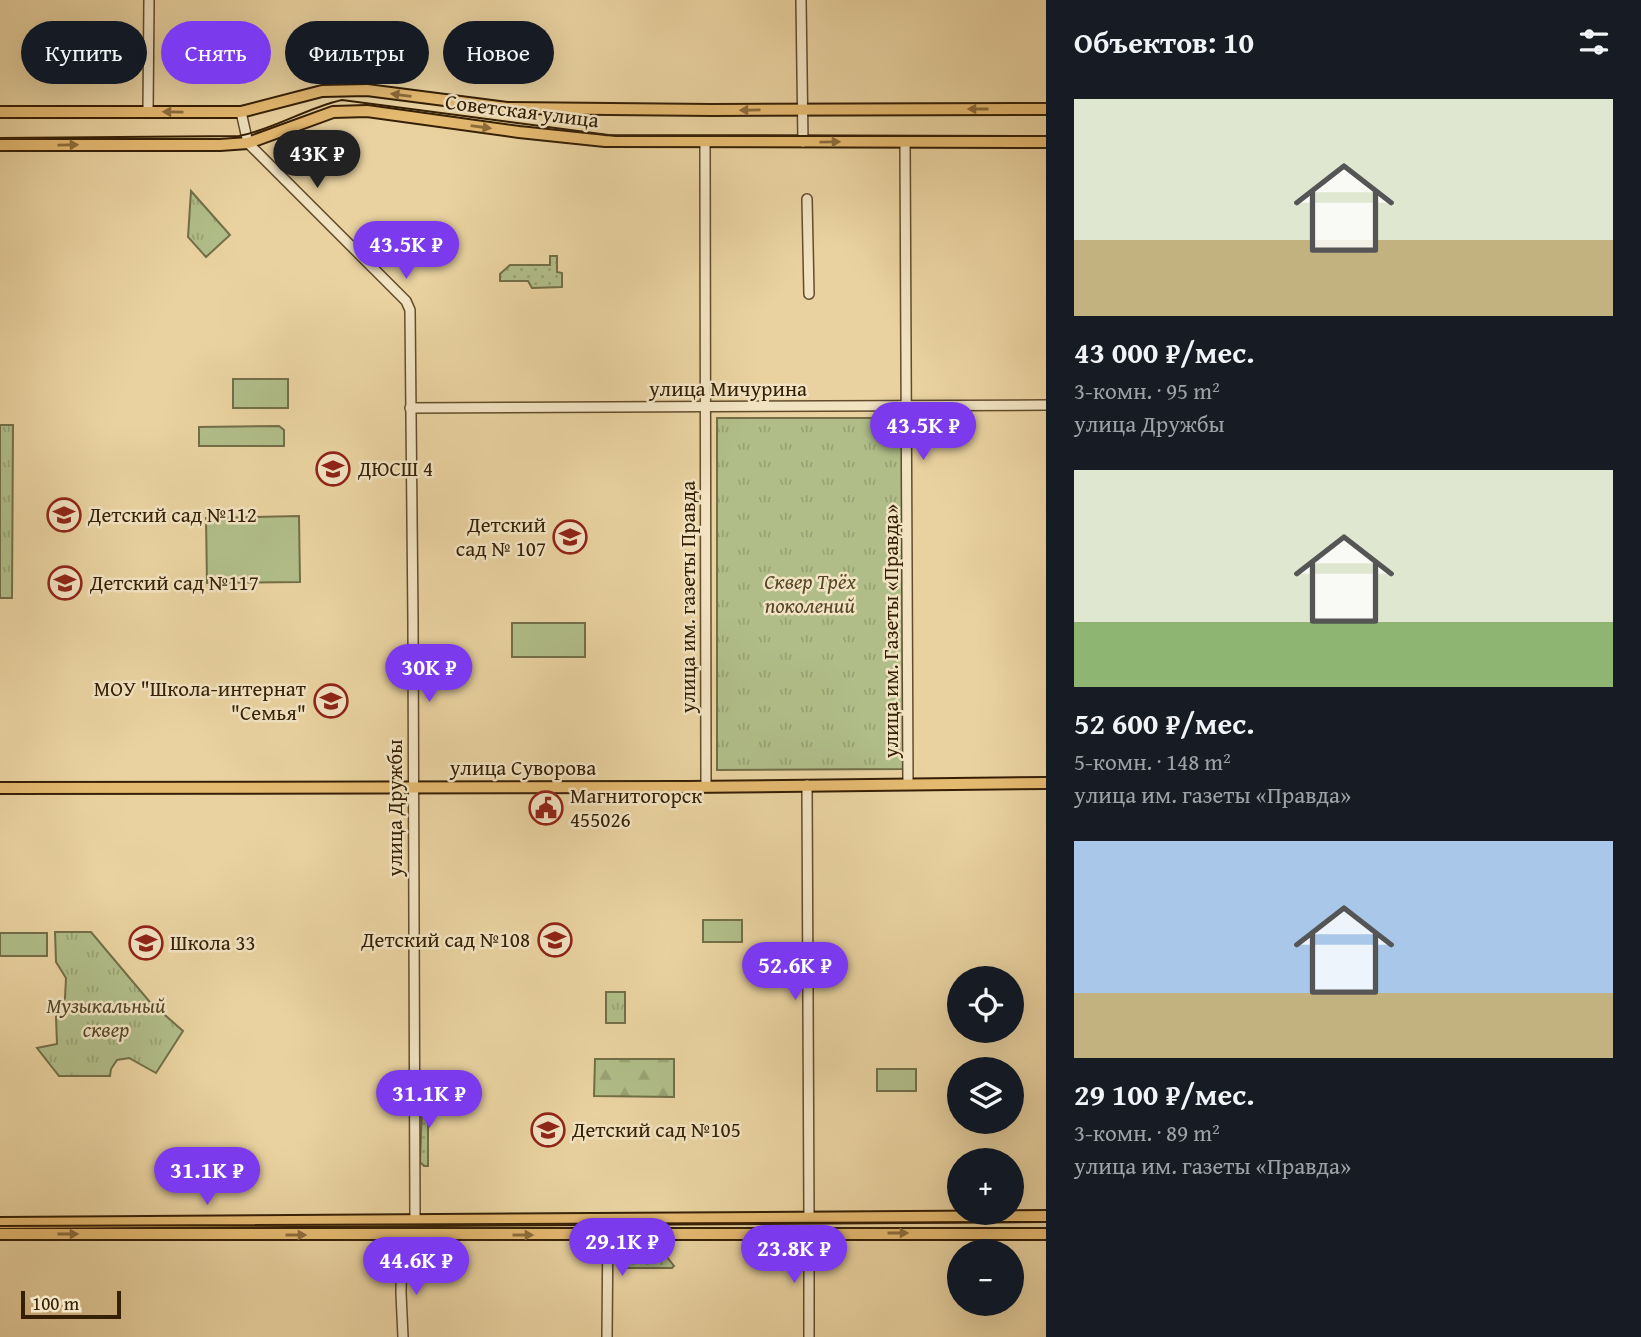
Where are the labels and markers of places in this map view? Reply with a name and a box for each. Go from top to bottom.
pin: 43K ₽ [268,130,366,190]
pin: 43.5K ₽ [341,222,471,281]
pin: 43.5K ₽ [858,402,988,462]
school or university icon: ДЮСШ 4 [314,450,352,488]
place label: ДЮСШ 4 [357,453,433,484]
school or university icon: Детский сад №112 [45,496,83,534]
place label: Детский сад №112 [87,499,257,530]
place label: Детский сад № 107 [456,509,546,564]
school or university icon: Детский сад № 107 [551,518,589,556]
school or university icon: Детский сад №117 [46,564,84,602]
place label: Детский сад №117 [89,567,259,598]
pin: 30K ₽ [380,644,478,704]
place label: МОУ "Школа-интернат "Семья" [94,673,306,728]
school or university icon: МОУ "Школа-интернат "Семья" [312,682,350,720]
place label: Магнитогорск 455026 [570,780,702,835]
public building icon: Магнитогорск 455026 [527,789,565,827]
school or university icon: Детский сад №108 [536,921,574,959]
school or university icon: Школа 33 [127,924,165,962]
place label: Детский сад №108 [360,924,530,955]
place label: Школа 33 [170,927,256,958]
pin: 52.6K ₽ [730,942,860,1002]
pin: 31.1K ₽ [364,1070,494,1130]
school or university icon: Детский сад №105 [529,1111,567,1149]
place label: Детский сад №105 [571,1114,741,1145]
pin: 31.1K ₽ [142,1148,272,1207]
pin: 29.1K ₽ [557,1218,687,1278]
pin: 23.8K ₽ [729,1226,859,1285]
pin: 44.6K ₽ [351,1238,481,1297]

